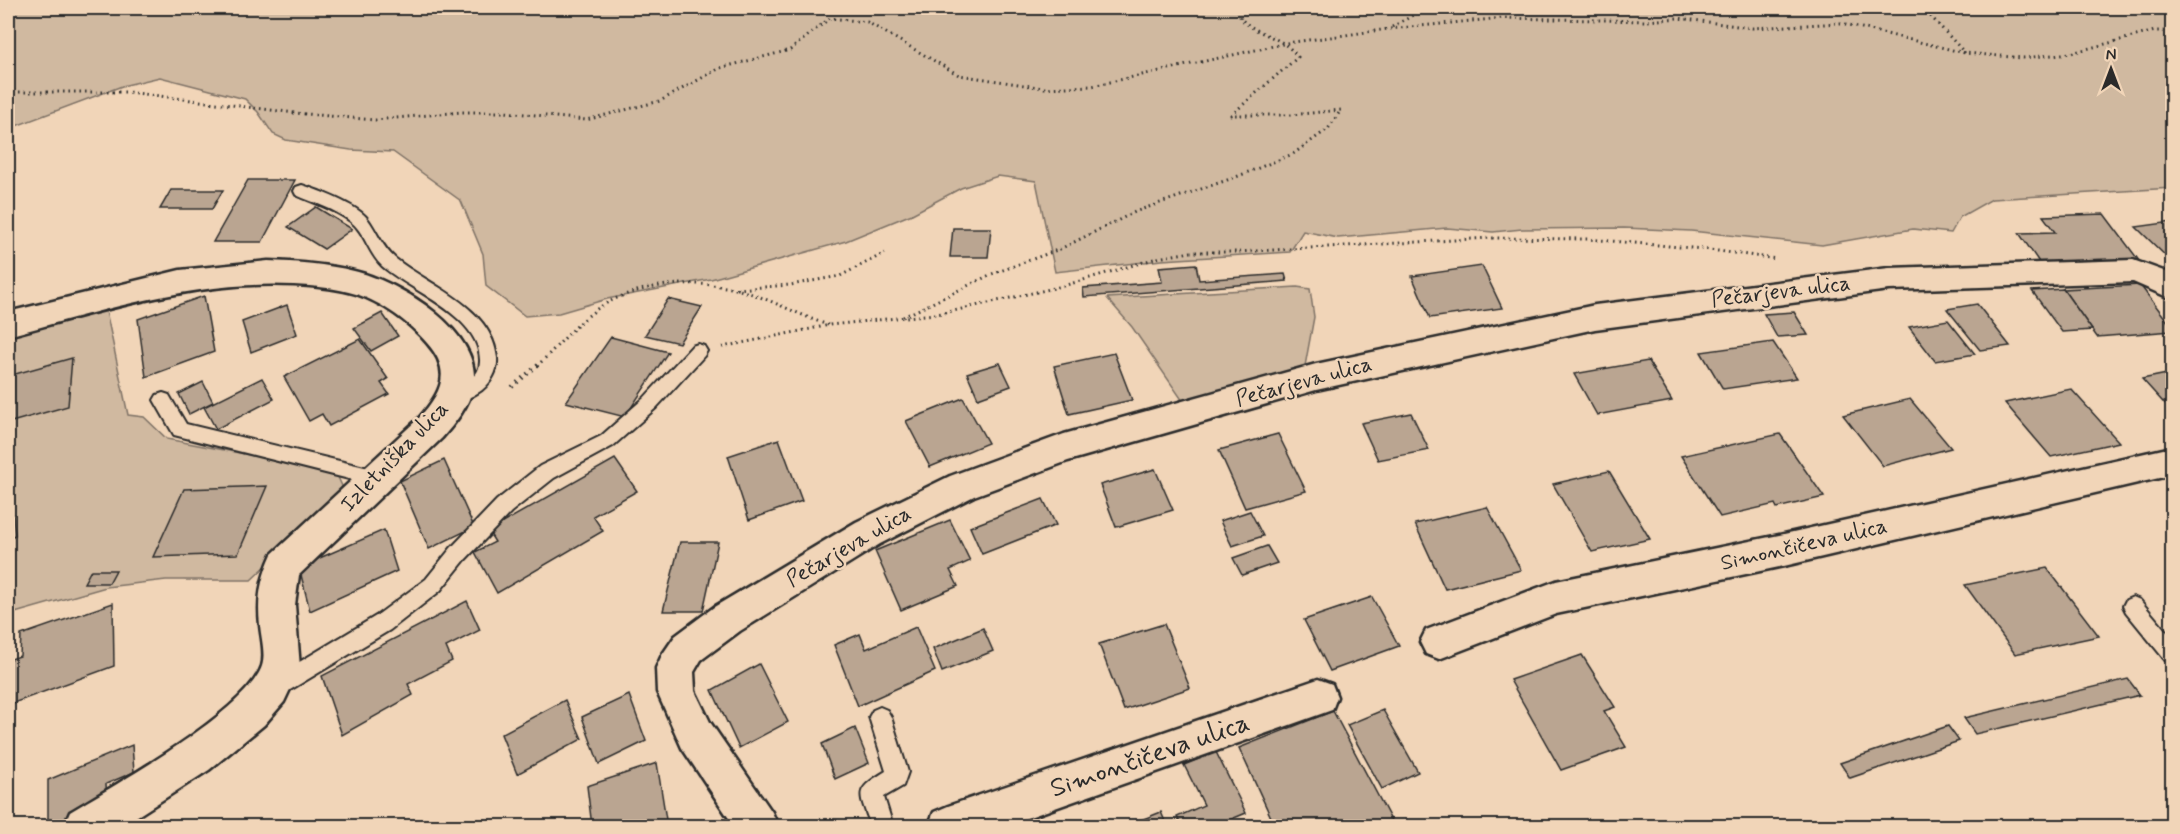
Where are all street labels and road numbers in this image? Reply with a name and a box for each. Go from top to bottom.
street label: Pečarjeva ulica [1710,270,1852,315]
street label: Pečarjeva ulica [1233,350,1375,415]
street label: Izletniška ulica [335,395,455,519]
street label: Pečarjeva ulica [781,500,917,595]
street label: Simončičeva ulica [1718,512,1890,578]
street label: Simončičeva ulica [1046,705,1254,807]

